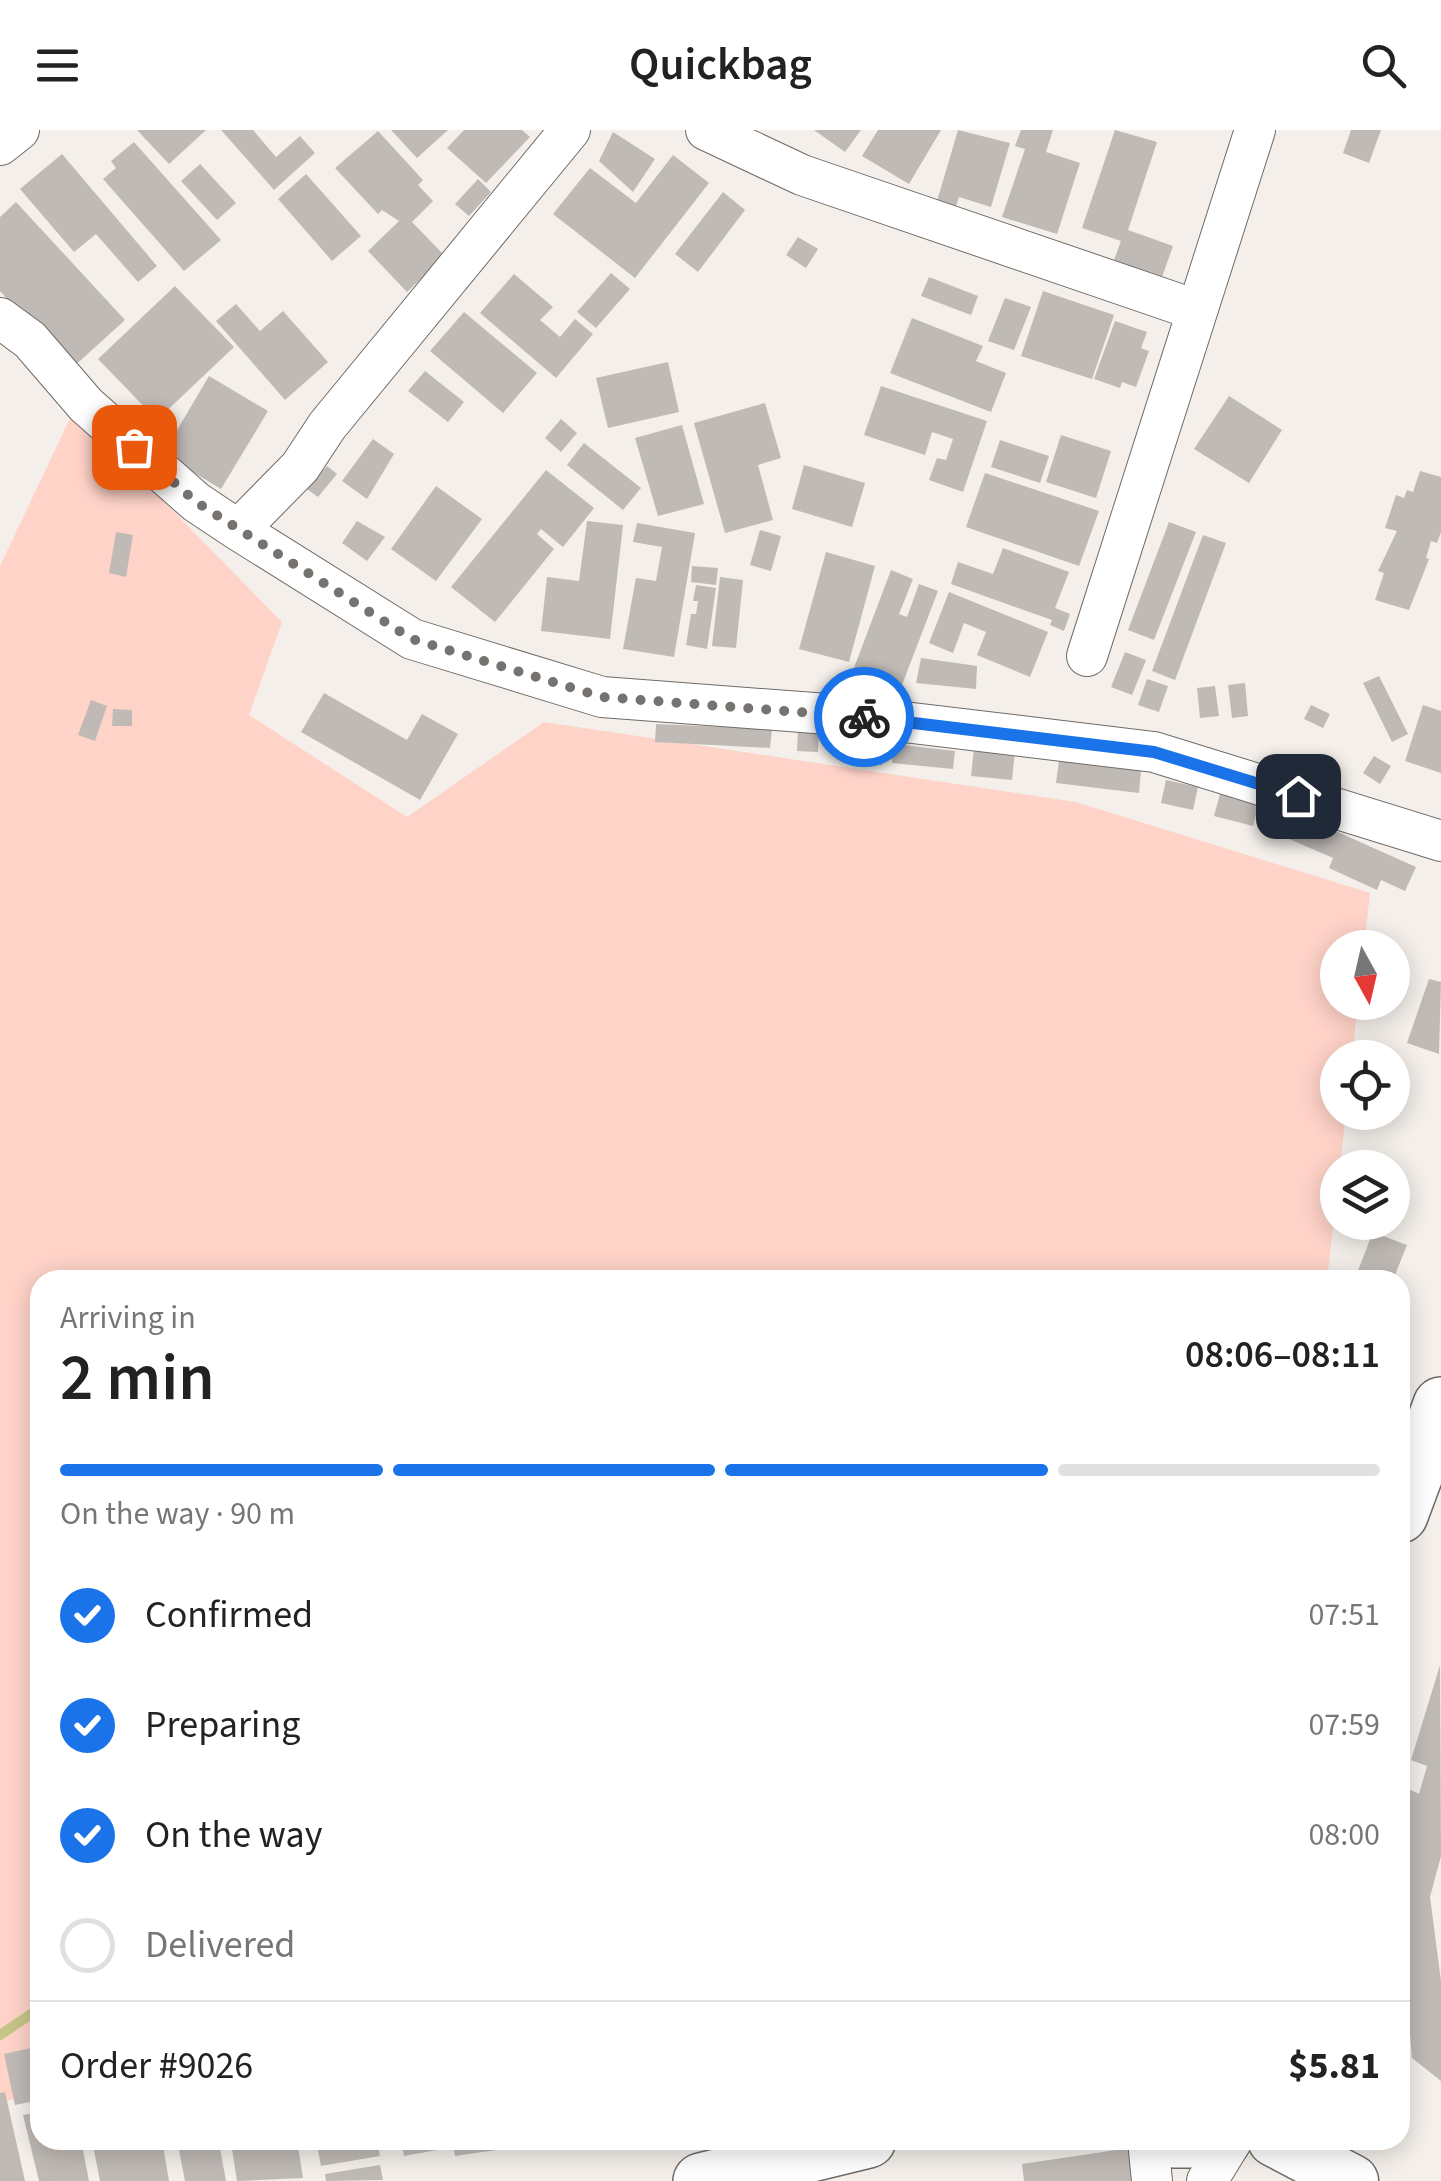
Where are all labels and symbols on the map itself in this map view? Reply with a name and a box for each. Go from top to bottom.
pin [92,405,177,490]
courier [814,667,914,767]
pin [1256,754,1341,839]
north arrow [1320,930,1410,1020]

